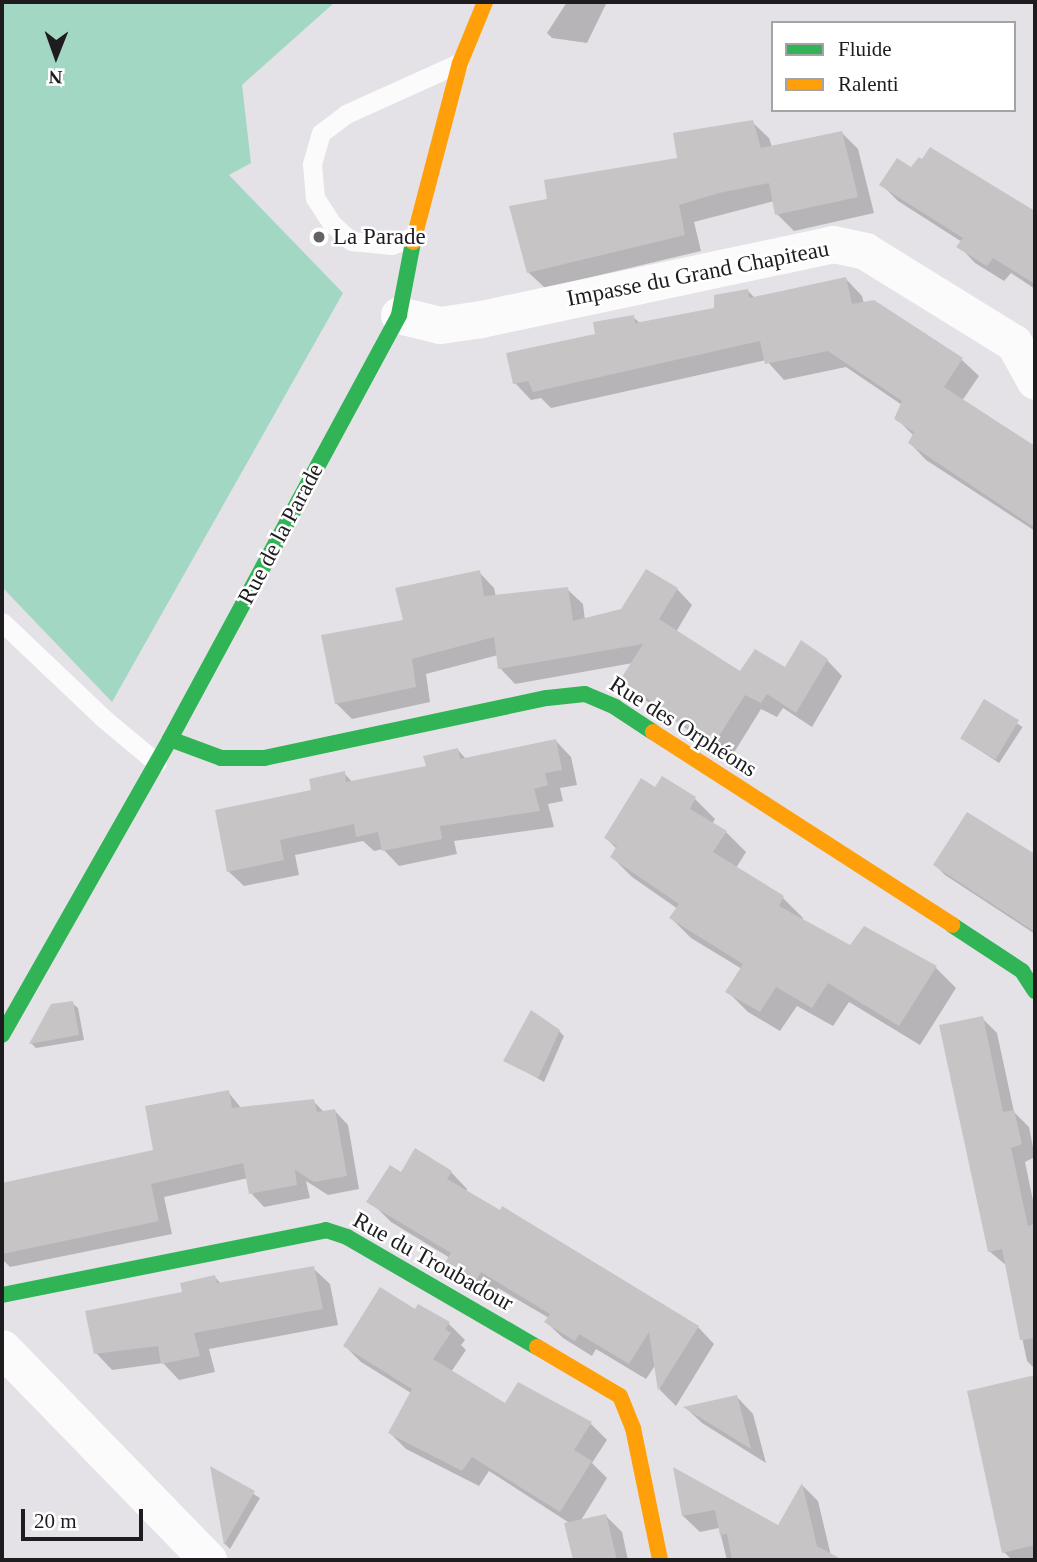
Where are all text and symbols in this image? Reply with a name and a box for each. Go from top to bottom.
north arrow [21,21,91,91]
legend [771,21,1016,112]
text: Fluide [838,37,892,61]
text: N [49,67,63,88]
text: Ralenti [838,72,899,96]
place label: La Parade [333,223,426,251]
marker: La Parade [311,229,327,245]
street label: Impasse du Grand Chapiteau [565,235,831,313]
street label: Rue de la Parade [232,459,330,609]
street label: Rue des Orphéons [604,671,762,783]
street label: Rue du Troubadour [348,1206,518,1318]
scale bar [24,1496,147,1540]
text: 20 m [34,1509,77,1533]

